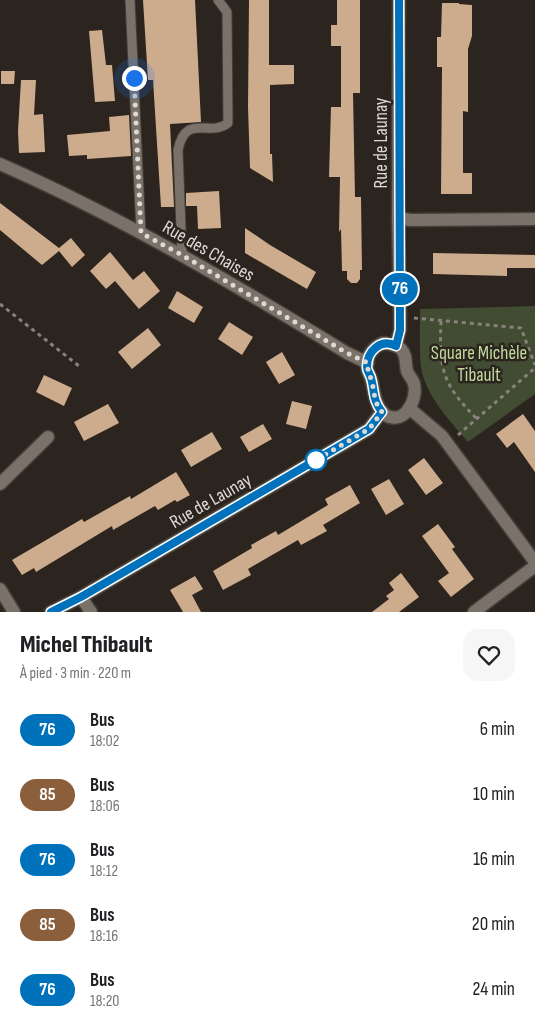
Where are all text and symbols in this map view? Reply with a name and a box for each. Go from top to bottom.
your location [122,66,147,91]
street label: Rue de Launay [370,97,393,188]
street label: Rue des Chaises [158,216,258,287]
line badge: 76 [378,273,422,305]
text: 76 [392,278,408,299]
park label: Square Michèle Tibault [431,342,527,387]
unlabelled marker [305,449,327,471]
street label: Rue de Launay [166,468,256,534]
button: heart [463,629,515,681]
text: Michel Thibault [20,630,152,659]
text: À pied · 3 min · 220 m [20,664,131,683]
text: Bus [90,709,115,732]
text: 6 min [480,718,515,741]
text: 76 [39,719,56,740]
text: 18:02 [90,732,119,751]
text: Bus [90,774,115,797]
text: 10 min [473,783,515,806]
text: 85 [39,784,56,805]
text: 18:06 [90,797,120,816]
text: Bus [90,839,115,862]
text: 16 min [473,848,515,871]
text: 76 [39,849,56,870]
text: 18:12 [90,862,118,881]
text: Bus [90,904,115,927]
text: 20 min [472,913,515,936]
text: 85 [39,914,56,935]
text: 18:16 [90,927,118,946]
text: Bus [90,969,115,992]
text: 24 min [472,978,515,1001]
text: 76 [39,979,56,1000]
text: 18:20 [90,992,119,1011]

